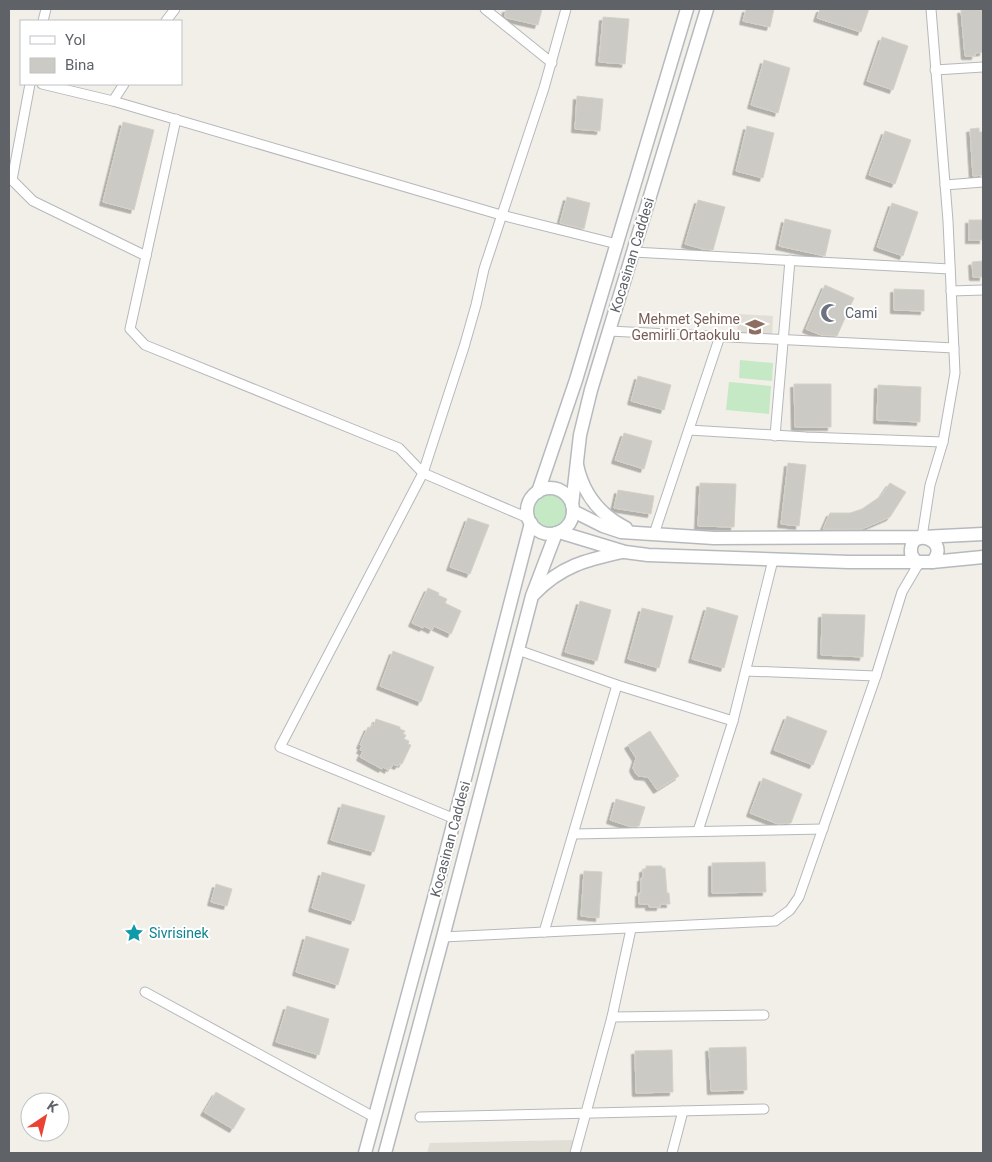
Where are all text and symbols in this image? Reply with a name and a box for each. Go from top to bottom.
legend [20,20,182,85]
text: Yol [65,31,86,49]
text: Bina [65,56,94,74]
street label: Kocasinan Caddesi [607,196,657,314]
mosque icon: Cami [819,302,841,324]
place label: Cami [845,305,877,321]
place label: Mehmet Şehime Gemirli Ortaokulu [632,311,740,343]
school or university icon: Mehmet Şehime Gemirli Ortaokulu [744,316,766,338]
street label: Kocasinan Caddesi [427,779,473,899]
place icon: Sivrisinek [123,922,145,944]
place label: Sivrisinek [149,925,209,941]
north arrow [20,1092,70,1142]
text: K [44,1097,61,1116]

